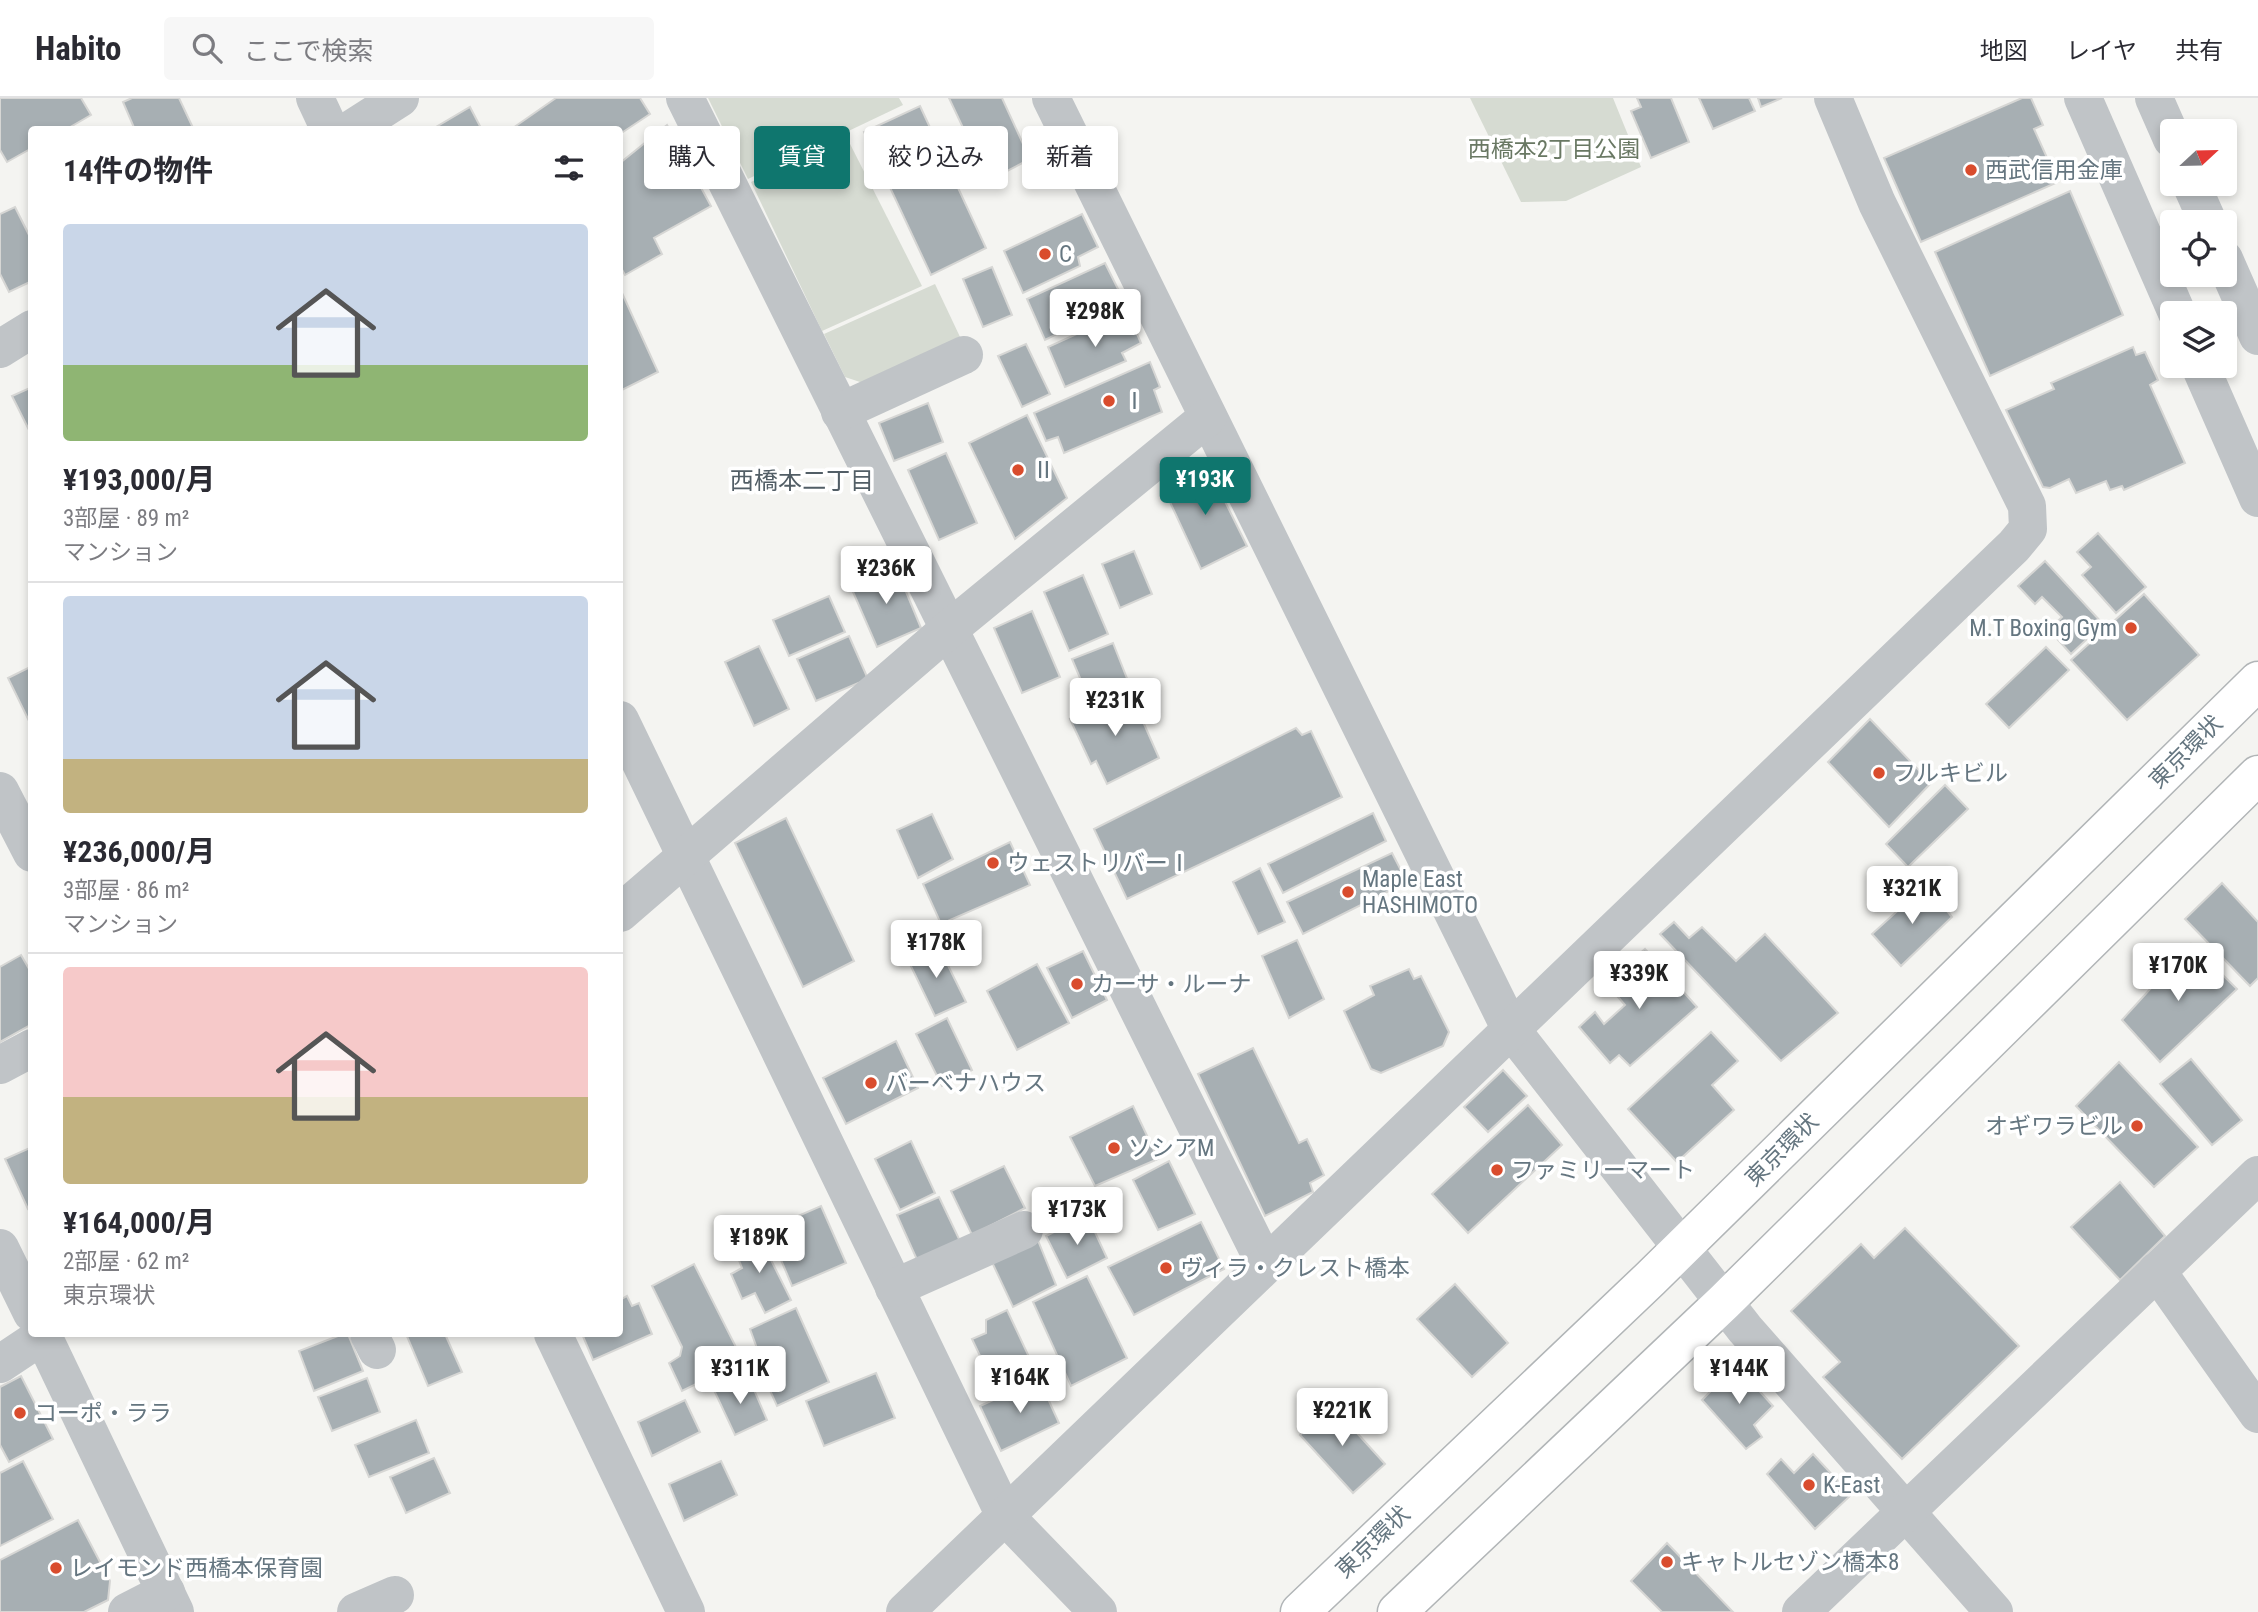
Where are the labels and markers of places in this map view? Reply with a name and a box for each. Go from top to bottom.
place label: 西武信用金庫 [1985,157,2123,184]
marker: 西武信用金庫 [1963,162,1979,178]
place label: C [1059,241,1072,268]
marker: C [1037,246,1053,262]
pin: ¥298K [1046,289,1144,349]
place label: Ⅰ [1123,388,1146,415]
marker: Ⅰ [1101,393,1117,409]
place label: Ⅱ [1032,457,1055,484]
pin: ¥193K [1156,458,1254,517]
marker: Ⅱ [1010,462,1026,478]
pin: ¥236K [837,546,935,606]
place label: M.T Boxing Gym [1969,615,2117,642]
marker: M.T Boxing Gym [2123,620,2139,636]
pin: ¥231K [1066,678,1164,738]
place label: フルキビル [1893,760,2008,787]
marker: フルキビル [1871,765,1887,781]
place label: ウェストリバーⅠ [1007,850,1191,877]
marker: ウェストリバーⅠ [985,855,1001,871]
place label: Maple East HASHIMOTO [1362,866,1478,919]
pin: ¥321K [1863,866,1961,926]
marker: Maple East HASHIMOTO [1340,884,1356,900]
pin: ¥178K [887,920,985,980]
pin: ¥170K [2129,944,2227,1003]
pin: ¥339K [1590,951,1688,1011]
place label: カーサ・ルーナ [1091,971,1252,998]
marker: カーサ・ルーナ [1069,976,1085,992]
place label: バーベナハウス [885,1070,1046,1097]
marker: バーベナハウス [863,1075,879,1091]
place label: オギワラビル [1985,1113,2123,1140]
marker: オギワラビル [2129,1118,2145,1134]
place label: ソシアM [1128,1135,1214,1162]
marker: ソシアM [1106,1140,1122,1156]
place label: ファミリーマート [1511,1157,1695,1184]
marker: ファミリーマート [1489,1162,1505,1178]
pin: ¥173K [1028,1188,1126,1247]
pin: ¥189K [710,1216,808,1275]
place label: ヴィラ・クレスト橋本 [1180,1255,1410,1282]
marker: ヴィラ・クレスト橋本 [1158,1260,1174,1276]
pin: ¥311K [691,1346,789,1406]
pin: ¥144K [1690,1346,1788,1406]
pin: ¥164K [971,1356,1069,1415]
pin: ¥221K [1293,1388,1391,1448]
place label: コーポ・ララ [34,1400,172,1427]
marker: コーポ・ララ [12,1405,28,1421]
place label: K-East [1823,1472,1880,1499]
marker: K-East [1801,1477,1817,1493]
place label: キャトルセゾン橋本8 [1681,1549,1899,1576]
marker: キャトルセゾン橋本8 [1659,1554,1675,1570]
place label: レイモンド西橋本保育園 [70,1555,323,1582]
marker: レイモンド西橋本保育園 [48,1560,64,1576]

